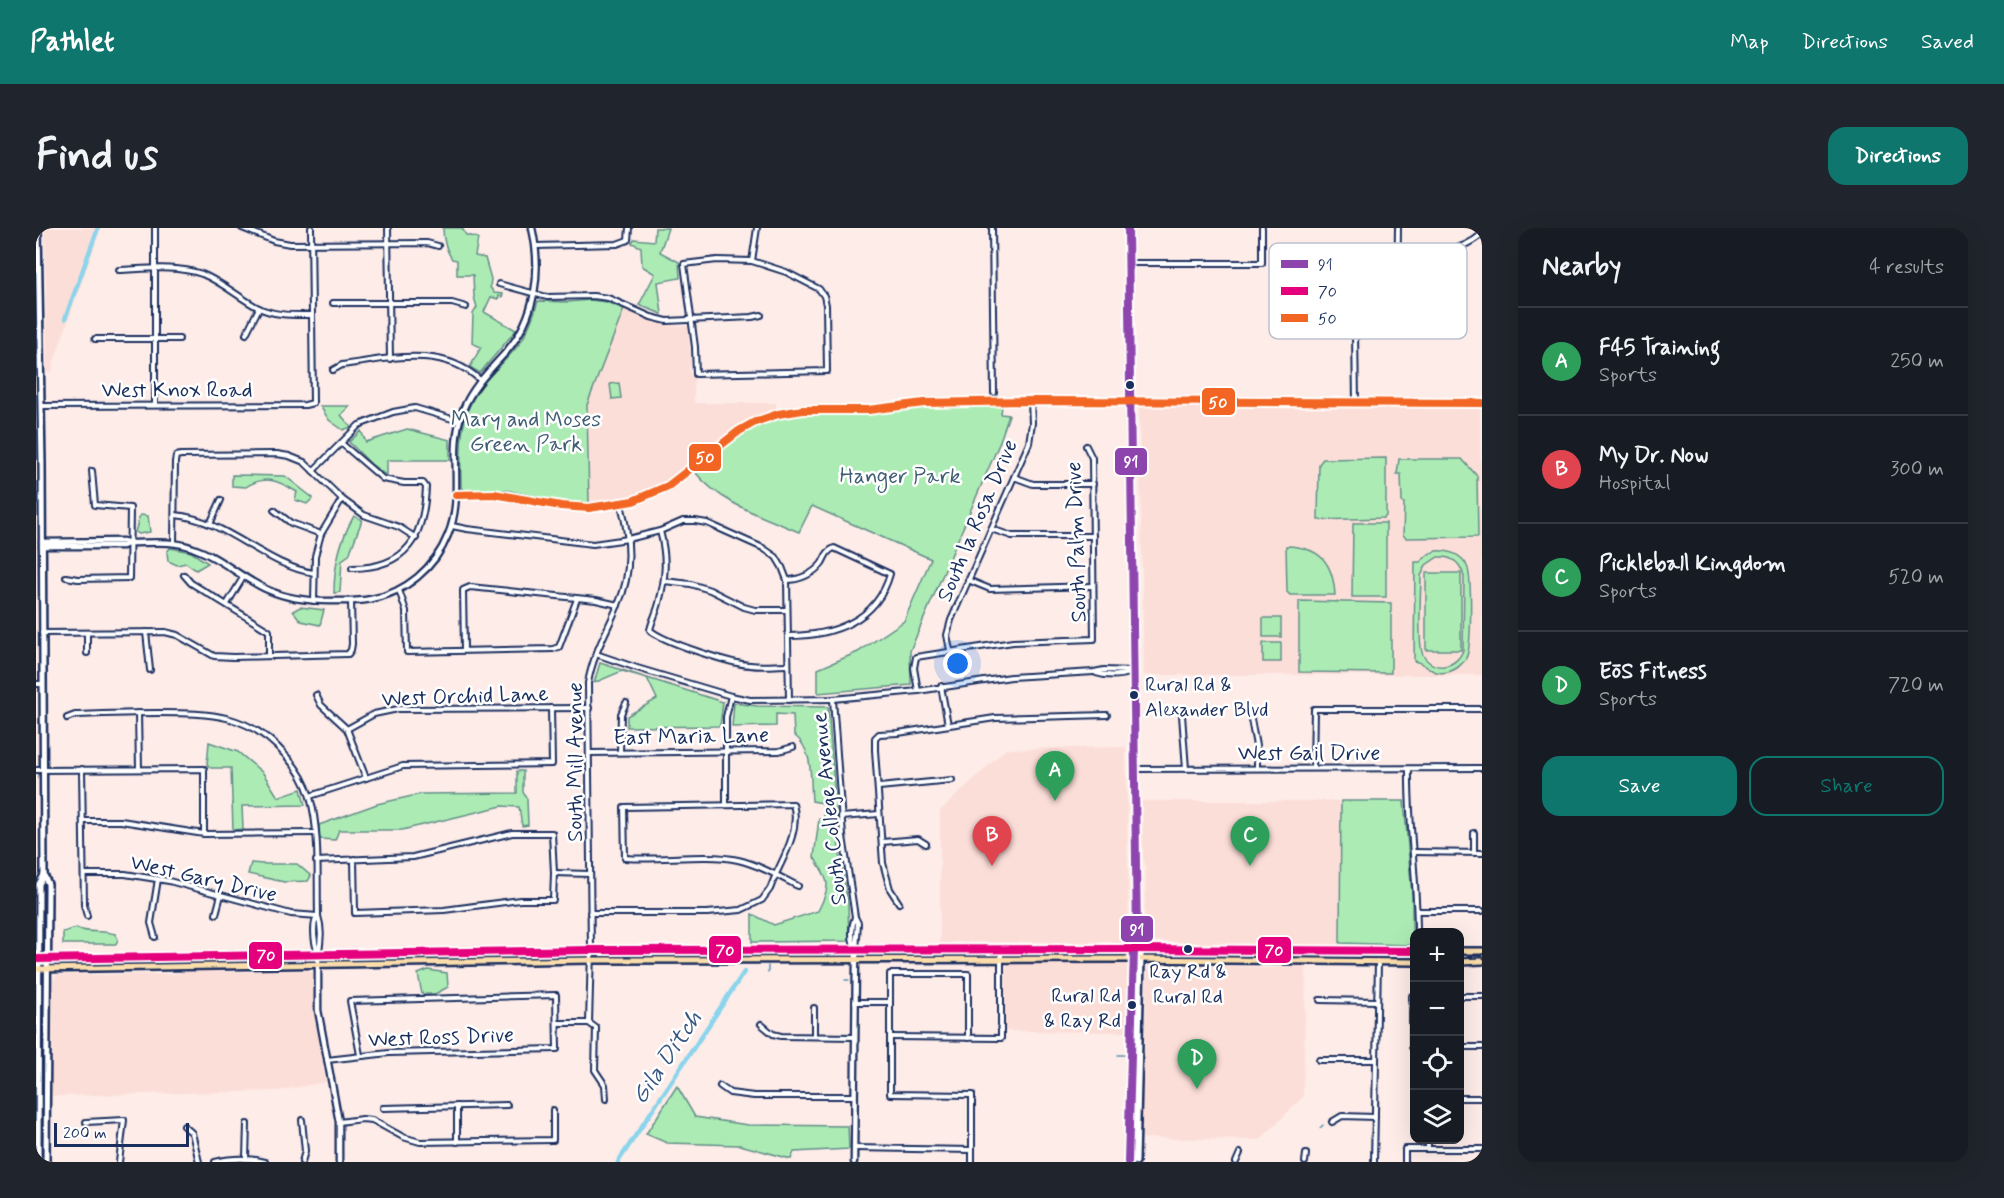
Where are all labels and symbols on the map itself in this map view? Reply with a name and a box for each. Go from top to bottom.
legend [1269,243,1467,339]
text: 91 [1318,255,1333,276]
text: 70 [1318,282,1337,303]
text: 50 [1318,309,1337,330]
street label: West Knox Road [101,377,253,405]
unlabelled marker [1124,379,1136,391]
line badge: 50 [1201,387,1236,416]
text: 50 [1209,393,1227,414]
park label: Mary and Moses Green Park [451,406,601,459]
street label: South la Rosa Drive [931,435,1025,606]
line badge: 50 [688,443,722,472]
line badge: 91 [1114,447,1148,476]
text: 50 [696,448,714,469]
text: 91 [1124,452,1138,473]
street label: South Palm Drive [1060,461,1094,623]
park label: Hanger Park [839,463,961,494]
your location [943,649,972,678]
place label: Rural Rd & Alexander Blvd [1145,672,1269,724]
street label: West Orchid Lane [381,680,549,714]
street label: South Mill Avenue [562,682,590,842]
marker: Rural Rd & Alexander Blvd [1128,689,1140,701]
street label: South College Avenue [806,711,855,907]
street label: East Maria Lane [613,722,769,752]
street label: West Gail Drive [1238,740,1380,768]
pin: A [1036,752,1074,801]
pin: B [972,816,1012,866]
pin: C [1230,816,1270,866]
street label: West Gary Drive [128,848,280,909]
line badge: 91 [1120,915,1154,943]
text: 91 [1130,920,1144,941]
line badge: 70 [708,935,742,964]
line badge: 70 [1257,936,1292,964]
line badge: 70 [248,941,283,970]
text: 70 [716,941,734,962]
text: 70 [1265,941,1283,962]
marker: Ray Rd & Rural Rd [1182,943,1194,955]
text: 70 [257,946,275,967]
place label: Ray Rd & Rural Rd [1149,959,1227,1011]
place label: Rural Rd & Ray Rd [1044,983,1121,1035]
marker: Rural Rd & Ray Rd [1126,999,1138,1011]
water label: Gila Ditch [625,1005,710,1110]
street label: West Ross Drive [368,1021,515,1055]
pin: D [1178,1040,1216,1089]
scale bar [54,1120,189,1148]

